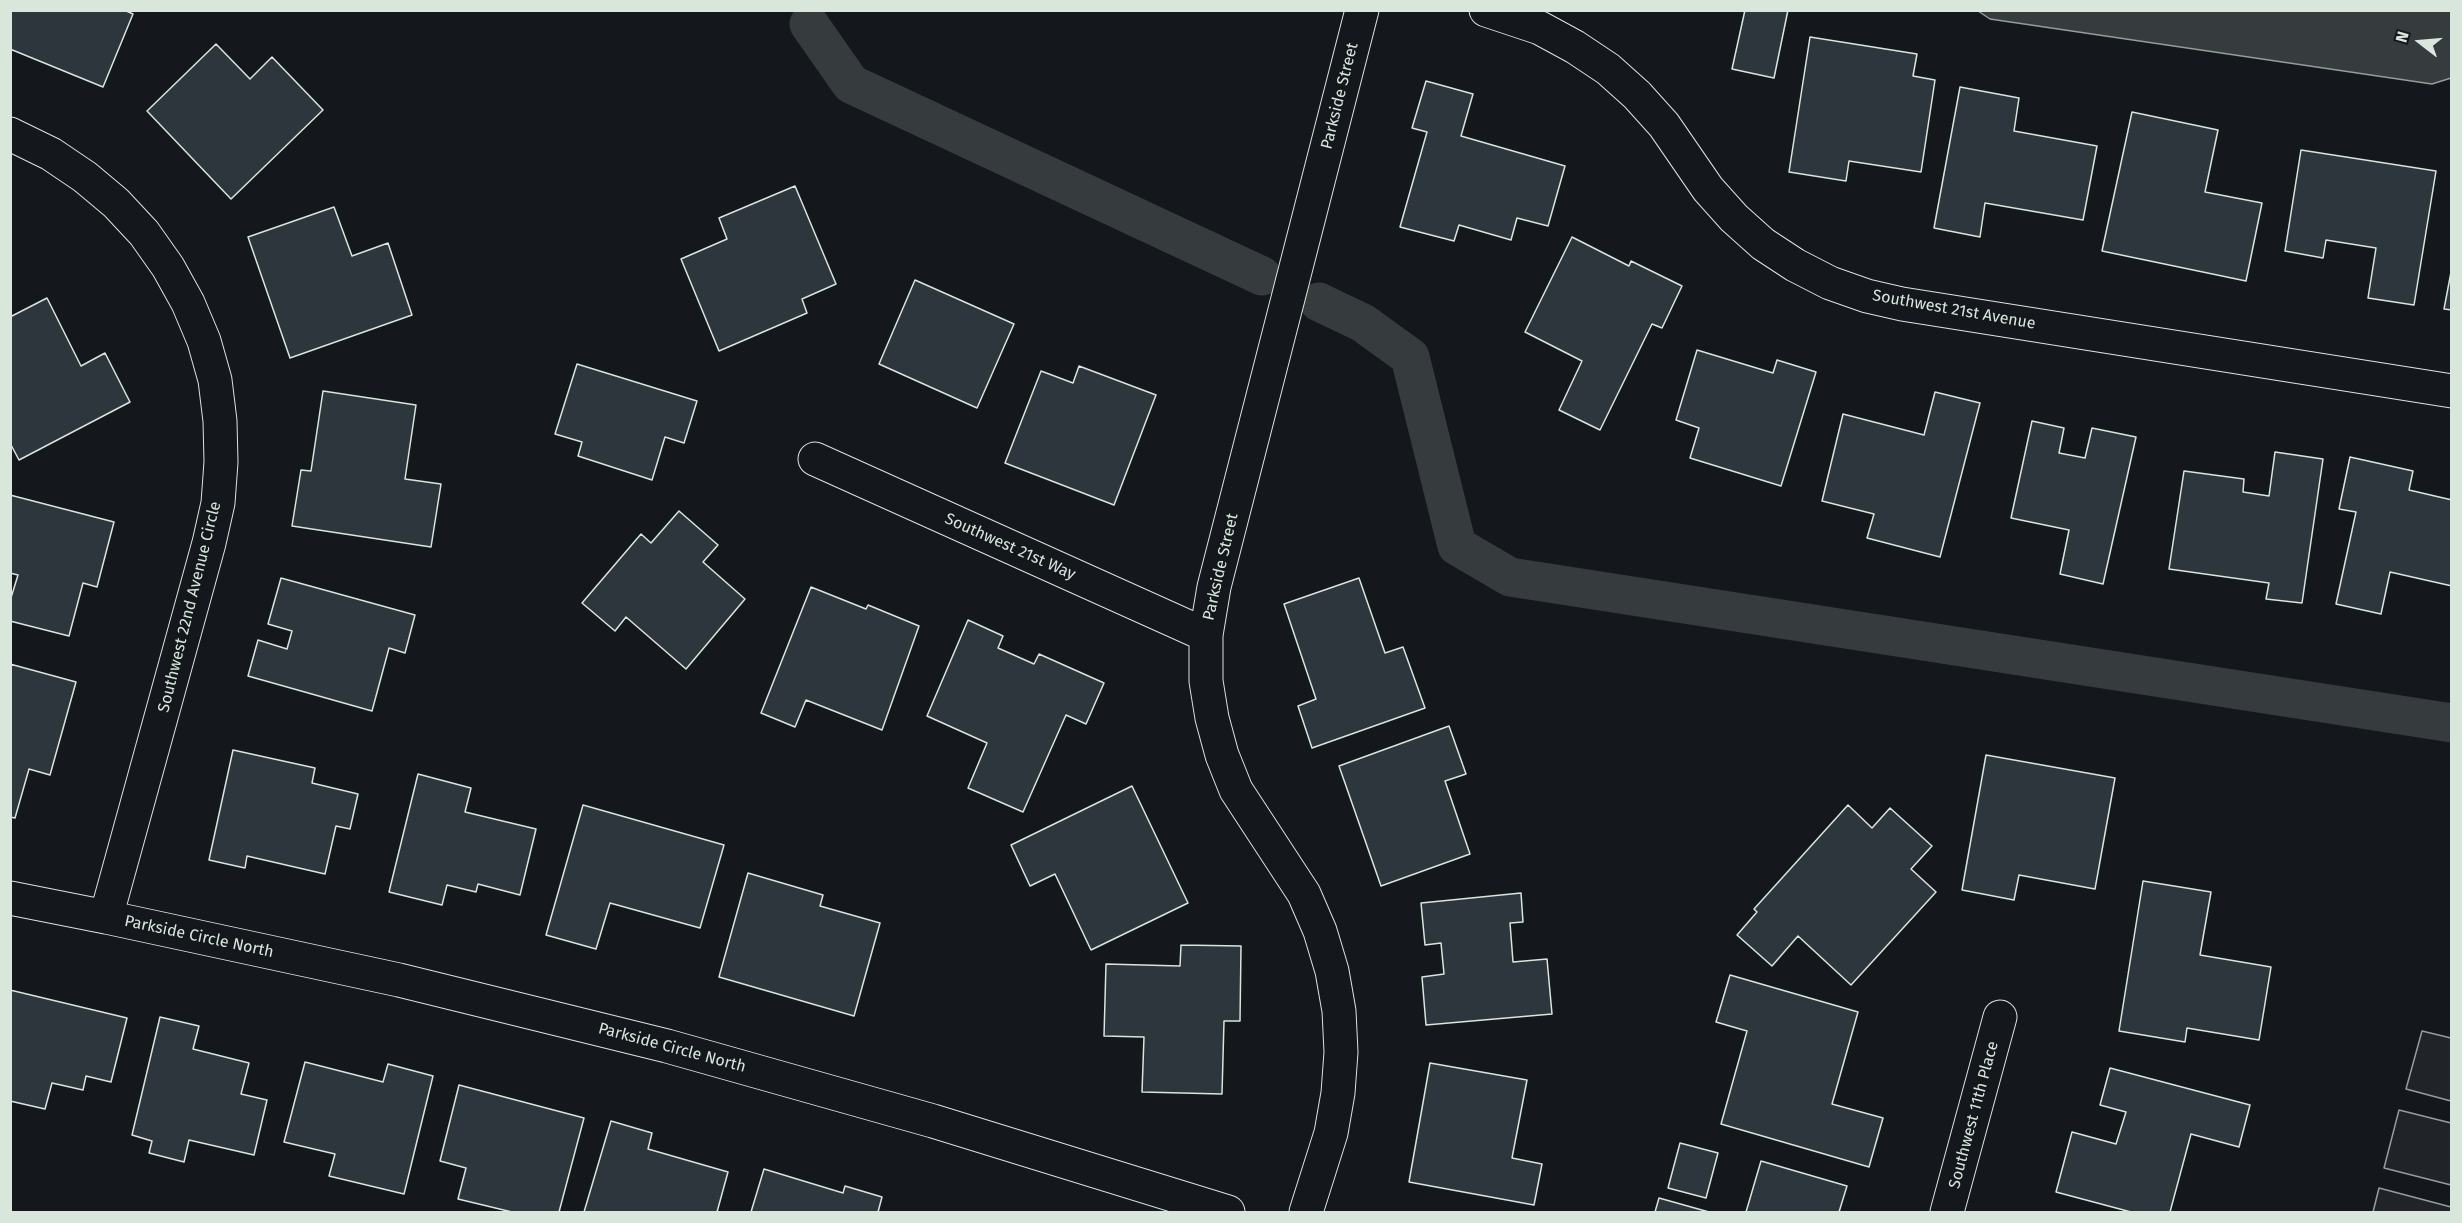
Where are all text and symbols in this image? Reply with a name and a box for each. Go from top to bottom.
north arrow [2390,12,2450,72]
text: N [2392,29,2413,45]
street label: Parkside Street [1317,41,1363,151]
street label: Southwest 21st Avenue [1871,286,2037,334]
street label: Southwest 22nd Avenue Circle [154,500,226,714]
street label: Southwest 21st Way [942,510,1078,584]
street label: Parkside Street [1199,512,1243,622]
street label: Parkside Circle North [123,912,275,962]
street label: Parkside Circle North [596,1019,748,1077]
street label: Southwest 11th Place [1945,1039,2003,1191]

